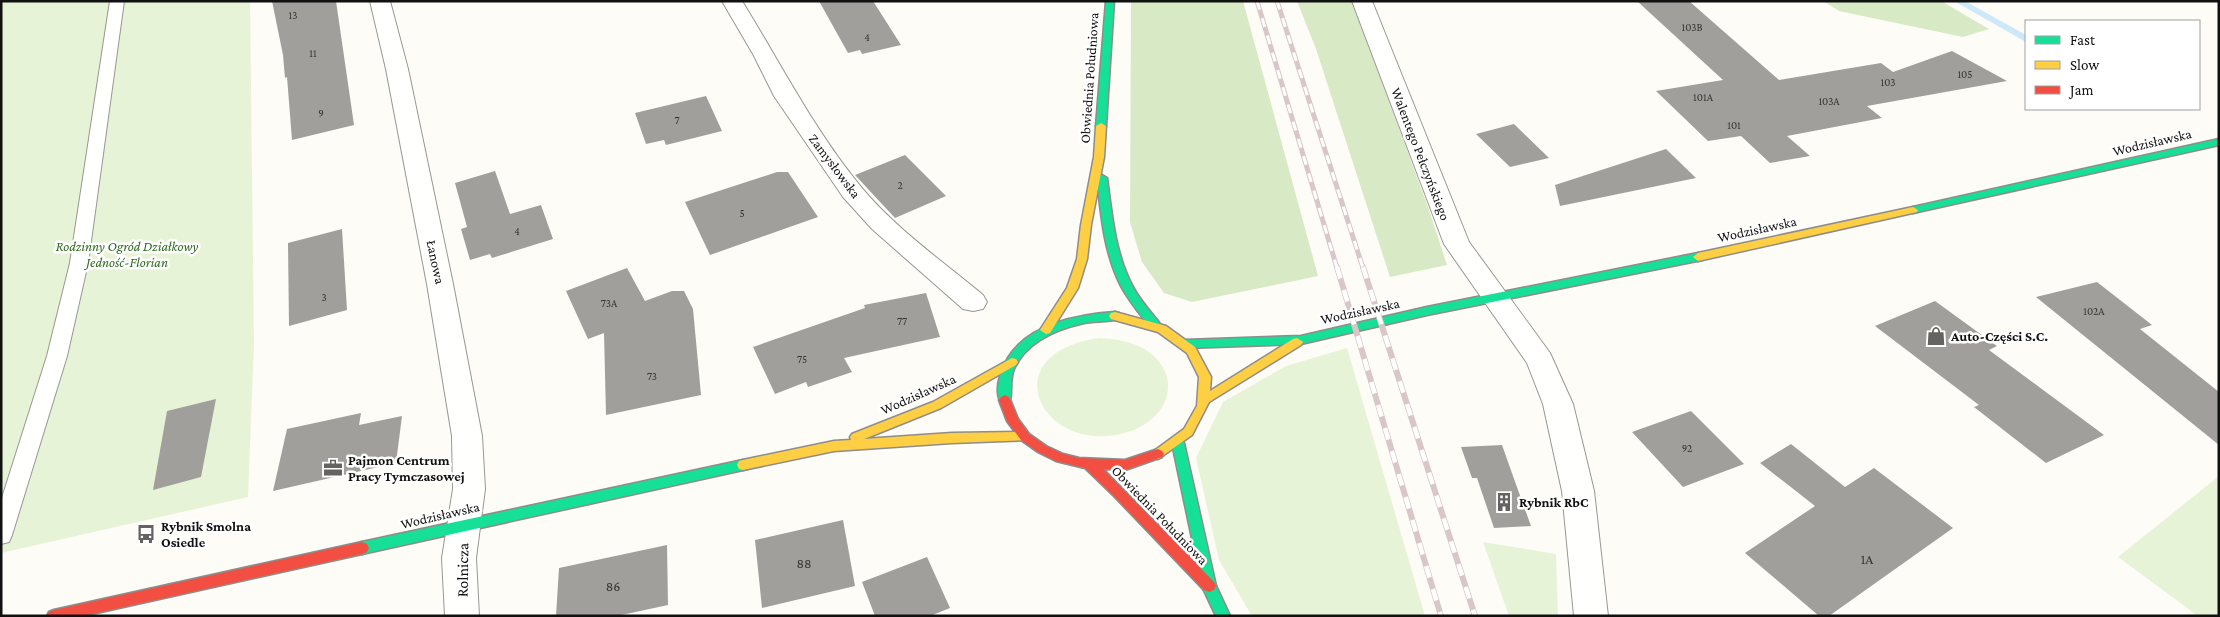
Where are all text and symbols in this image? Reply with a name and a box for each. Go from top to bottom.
house number: 13 [289,9,297,21]
street label: Obwiednia Południowa [1076,11,1102,144]
legend [2025,20,2200,110]
house number: 103B [1681,21,1703,33]
house number: 4 [864,31,870,43]
text: Fast [2070,32,2096,48]
house number: 11 [309,47,317,59]
text: Slow [2070,57,2100,73]
house number: 105 [1957,68,1973,80]
house number: 103 [1881,76,1896,88]
text: Jam [2068,82,2093,99]
street label: Walentego Pełczyńskiego [1388,85,1454,223]
house number: 101A [1693,91,1714,103]
house number: 103A [1818,95,1840,107]
house number: 9 [318,107,324,119]
house number: 7 [674,114,680,126]
house number: 101 [1727,119,1741,131]
street label: Wodzisławska [2111,125,2194,159]
street label: Zamysłowska [806,131,865,202]
house number: 2 [897,179,903,191]
house number: 5 [739,207,745,219]
street label: Wodzisławska [1716,213,1799,245]
house number: 4 [514,225,520,237]
park label: Rodzinny Ogród Działkowy Jedność-Florian [56,238,198,270]
street label: Łanowa [424,239,449,286]
house number: 3 [321,291,327,303]
street label: Wodzisławska [1319,295,1402,327]
house number: 73A [601,297,618,309]
house number: 102A [2083,305,2105,317]
house number: 77 [897,315,907,327]
shop icon: Auto-Części S.C. [1925,325,1947,347]
place label: Auto-Części S.C. [1950,328,2048,344]
house number: 75 [797,353,807,365]
house number: 73 [647,370,657,382]
street label: Wodzisławska [878,370,959,418]
house number: 92 [1682,442,1692,454]
place label: Pajmon Centrum Pracy Tymczasowej [348,452,465,485]
office icon: Pajmon Centrum Pracy Tymczasowej [322,457,344,479]
street label: Obwiednia Południowa [1109,462,1212,568]
building icon: Rybnik RbC [1493,491,1515,513]
place label: Rybnik RbC [1519,494,1589,510]
street label: Wodzisławska [399,498,482,532]
place label: Rybnik Smolna Osiedle [161,518,251,550]
bus stop icon: Rybnik Smolna Osiedle [135,523,157,545]
street label: Rolnicza [454,542,471,597]
house number: 1A [1861,551,1873,567]
house number: 88 [796,555,812,571]
house number: 86 [606,578,620,594]

